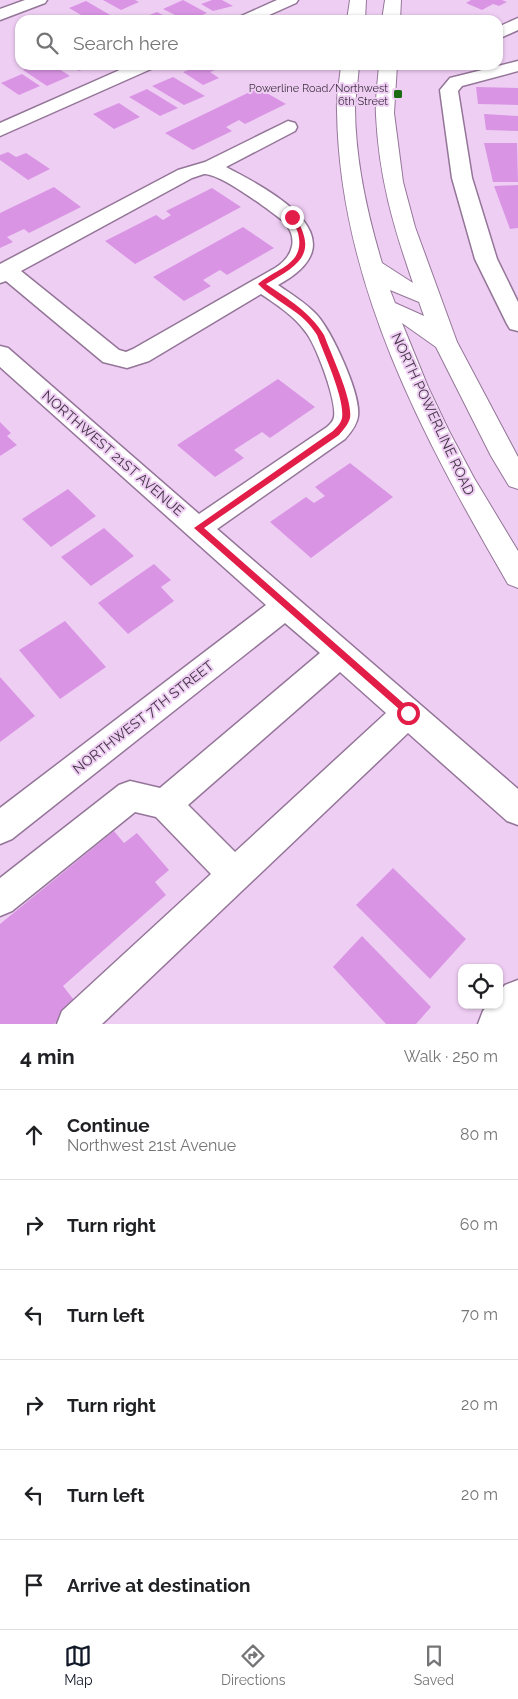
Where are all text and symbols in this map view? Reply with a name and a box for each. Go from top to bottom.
search box [15,15,503,70]
icon: search [33,29,61,57]
text: Search here [73,32,179,54]
place label: Powerline Road/Northwest 6th Street [249,82,388,108]
marker: Powerline Road/Northwest 6th Street [392,88,404,100]
route end [281,206,304,229]
street label: NORTH POWERLINE ROAD [388,330,478,498]
street label: NORTHWEST 21ST AVENUE [39,387,187,519]
street label: NORTHWEST 7TH STREET [70,657,217,777]
route start [397,702,420,725]
map controls [458,964,503,1009]
button: locate [458,964,503,1009]
text: 4 min [20,1044,75,1069]
text: Walk · 250 m [404,1047,498,1066]
text: Continue [67,1114,150,1136]
icon: ahead [20,1121,48,1149]
text: 80 m [460,1125,498,1144]
text: Northwest 21st Avenue [67,1136,236,1155]
icon: right [20,1211,48,1239]
text: Turn right [67,1214,156,1236]
text: 60 m [460,1215,498,1234]
icon: left [20,1301,48,1329]
text: Turn left [67,1304,144,1326]
text: 70 m [461,1305,498,1324]
icon: right [20,1391,48,1419]
text: Turn right [67,1394,156,1416]
text: 20 m [461,1395,498,1414]
icon: left [20,1481,48,1509]
text: Turn left [67,1484,144,1506]
text: 20 m [461,1485,498,1504]
icon: arrive [20,1571,48,1599]
text: Arrive at destination [67,1574,251,1596]
tab: Map [64,1642,93,1688]
tab: Directions [221,1642,286,1688]
tab: Saved [414,1642,454,1688]

